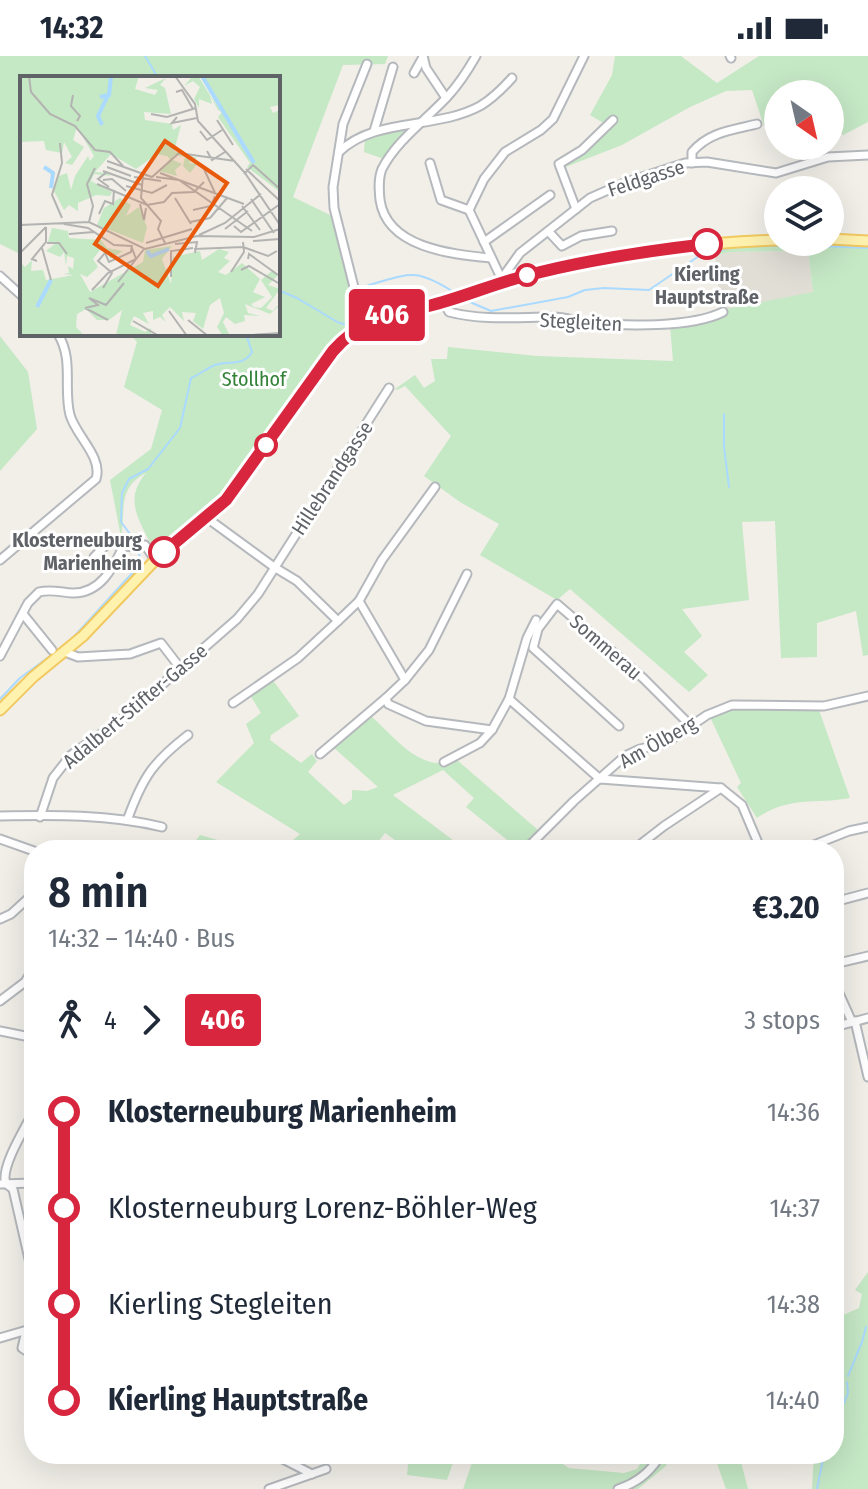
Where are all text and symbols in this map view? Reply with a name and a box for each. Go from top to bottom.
text: 14:32 [40,10,103,46]
inset map [20,76,280,336]
north arrow [764,80,844,160]
map controls [764,80,844,256]
street label: Feldgasse [605,154,687,202]
button: layers [764,176,844,256]
marker: Kierling Hauptstraße [692,229,722,259]
place label: Kierling Hauptstraße [655,262,759,309]
unlabelled marker [516,264,538,286]
line badge: 406 [341,289,433,341]
text: 406 [365,298,409,331]
street label: Stegleiten [539,308,623,336]
park label: Stollhof [222,367,288,391]
street label: Hillebrandgasse [286,417,378,539]
unlabelled marker [255,434,277,456]
place label: Klosterneuburg Marienheim [12,528,142,575]
marker: Klosterneuburg Marienheim [149,537,179,567]
street label: Sommerau [565,609,647,685]
street label: Adalbert-Stifter-Gasse [58,639,212,773]
street label: Am Ölberg [615,711,702,773]
text: 8 min [48,866,149,919]
text: €3.20 [753,890,820,926]
text: 14:32 – 14:40 · Bus [48,923,235,954]
icon: walk [48,998,92,1042]
icon: forward [129,998,173,1042]
text: 406 [201,1003,245,1036]
text: 4 [104,1005,117,1036]
text: 3 stops [744,1005,820,1036]
text: Klosterneuburg Marienheim [108,1094,457,1130]
text: 14:36 [767,1097,820,1128]
text: Klosterneuburg Lorenz-Böhler-Weg [108,1190,537,1226]
text: 14:37 [769,1193,820,1224]
text: Kierling Stegleiten [108,1286,332,1322]
text: 14:38 [767,1289,820,1320]
text: Kierling Hauptstraße [108,1382,368,1418]
text: 14:40 [766,1385,820,1416]

